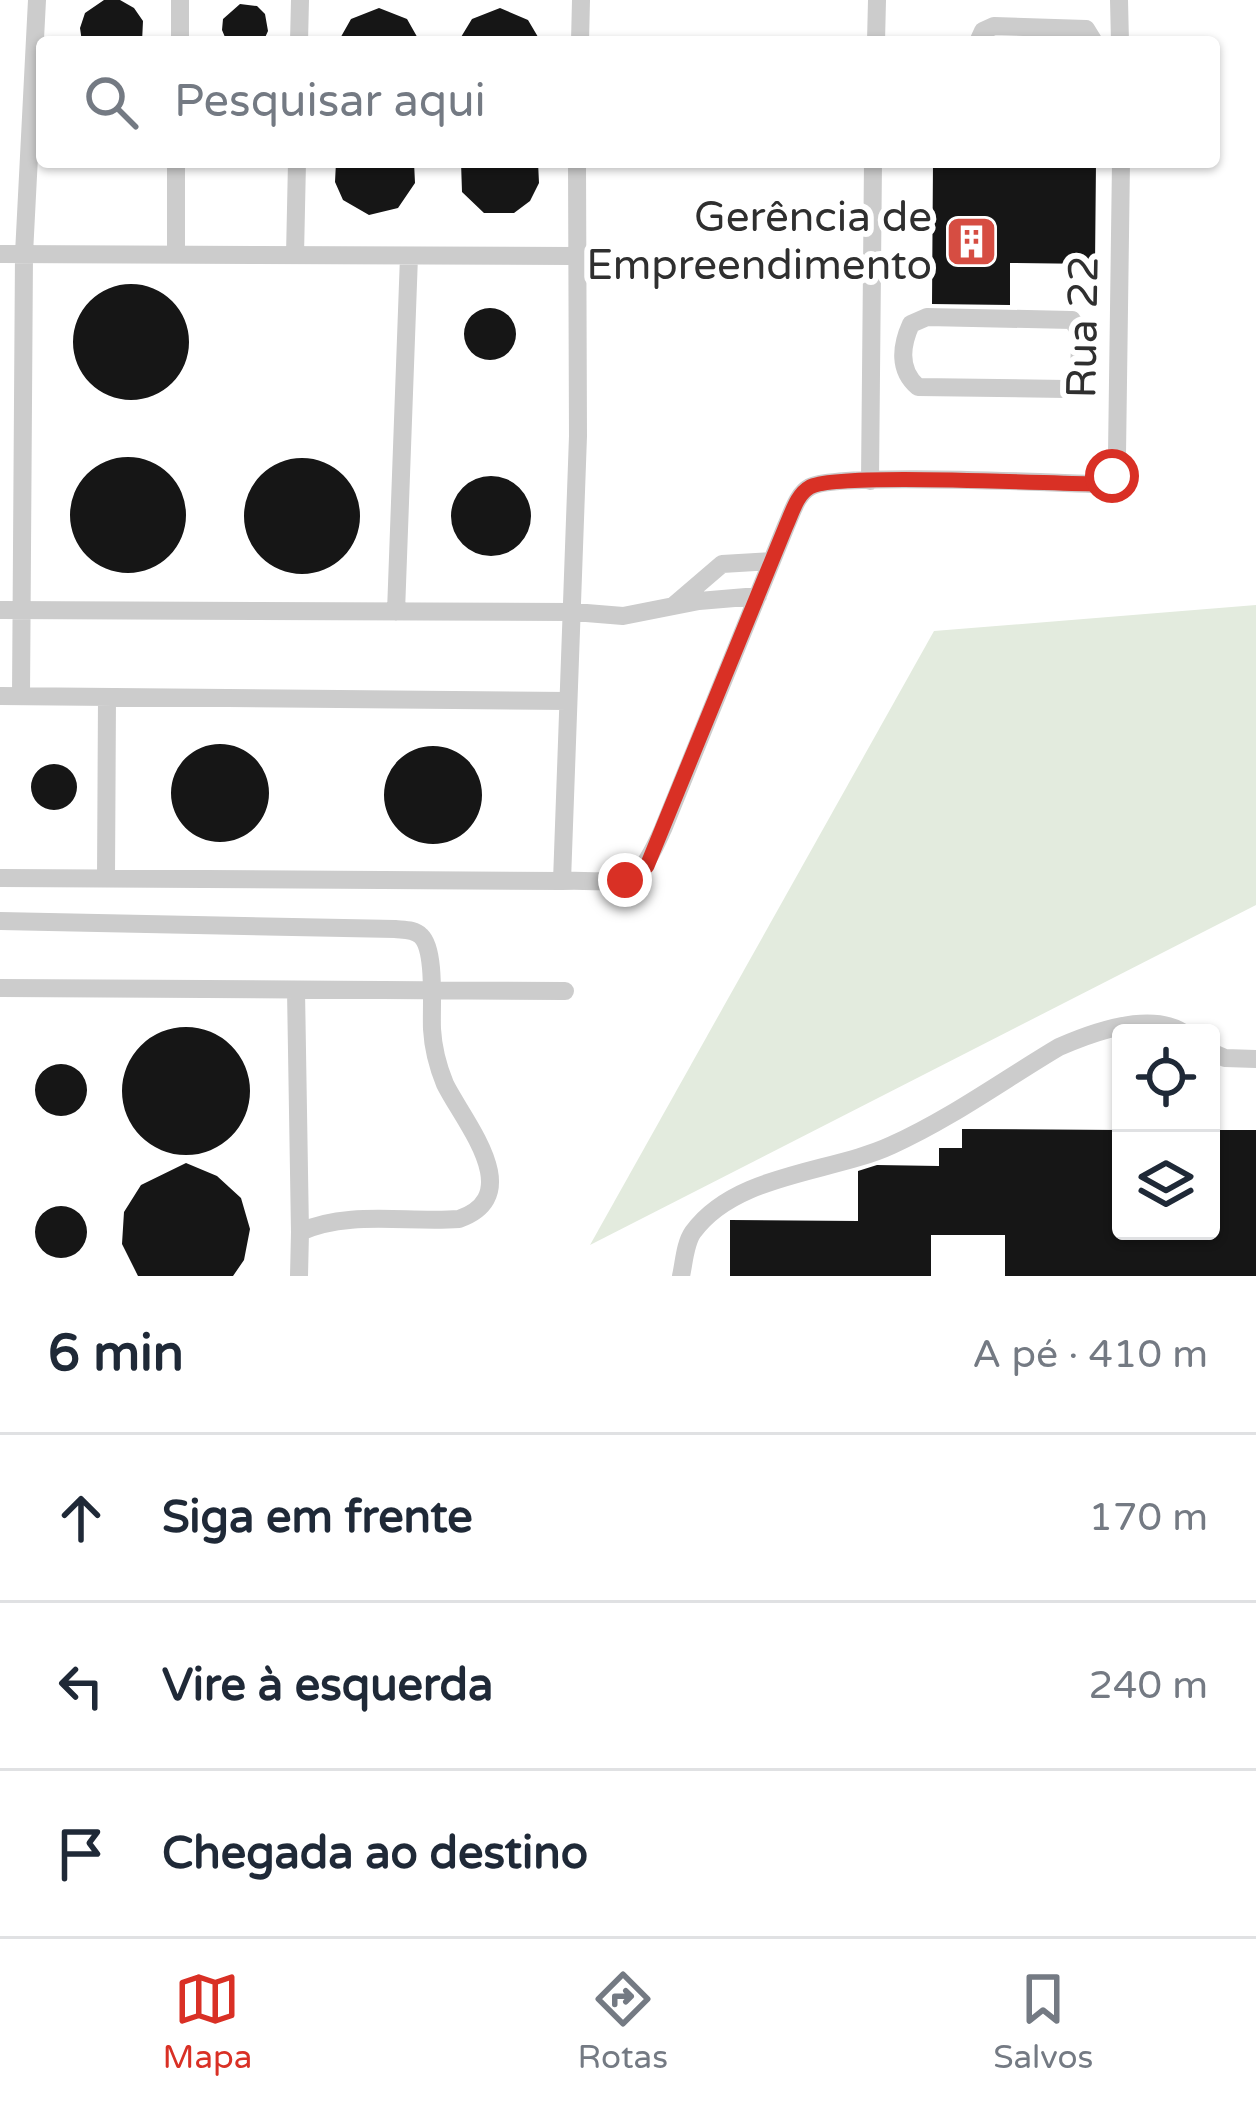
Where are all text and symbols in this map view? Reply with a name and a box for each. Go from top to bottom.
search box [36,36,1220,168]
icon: search [78,69,144,135]
text: Pesquisar aqui [174,75,486,129]
place label: Gerência de Empreendimento [586,192,932,291]
building icon: Gerência de Empreendimento [943,213,999,269]
street label: Rua 22 [1056,255,1110,399]
route start [1085,449,1139,503]
route end [598,853,652,907]
map controls [1112,1024,1220,1240]
button: locate [1112,1024,1220,1132]
button: layers [1112,1132,1220,1240]
text: 6 min [48,1323,184,1385]
text: A pé · 410 m [972,1331,1208,1378]
icon: ahead [48,1485,114,1551]
text: Siga em frente [162,1491,473,1545]
text: 170 m [1089,1494,1208,1541]
icon: left [48,1653,114,1719]
text: Vire à esquerda [162,1659,493,1713]
text: 240 m [1089,1662,1208,1709]
icon: arrive [48,1821,114,1887]
text: Chegada ao destino [162,1827,588,1881]
tab: Mapa [163,1966,252,2077]
tab: Rotas [578,1966,668,2077]
tab: Salvos [993,1966,1093,2077]

